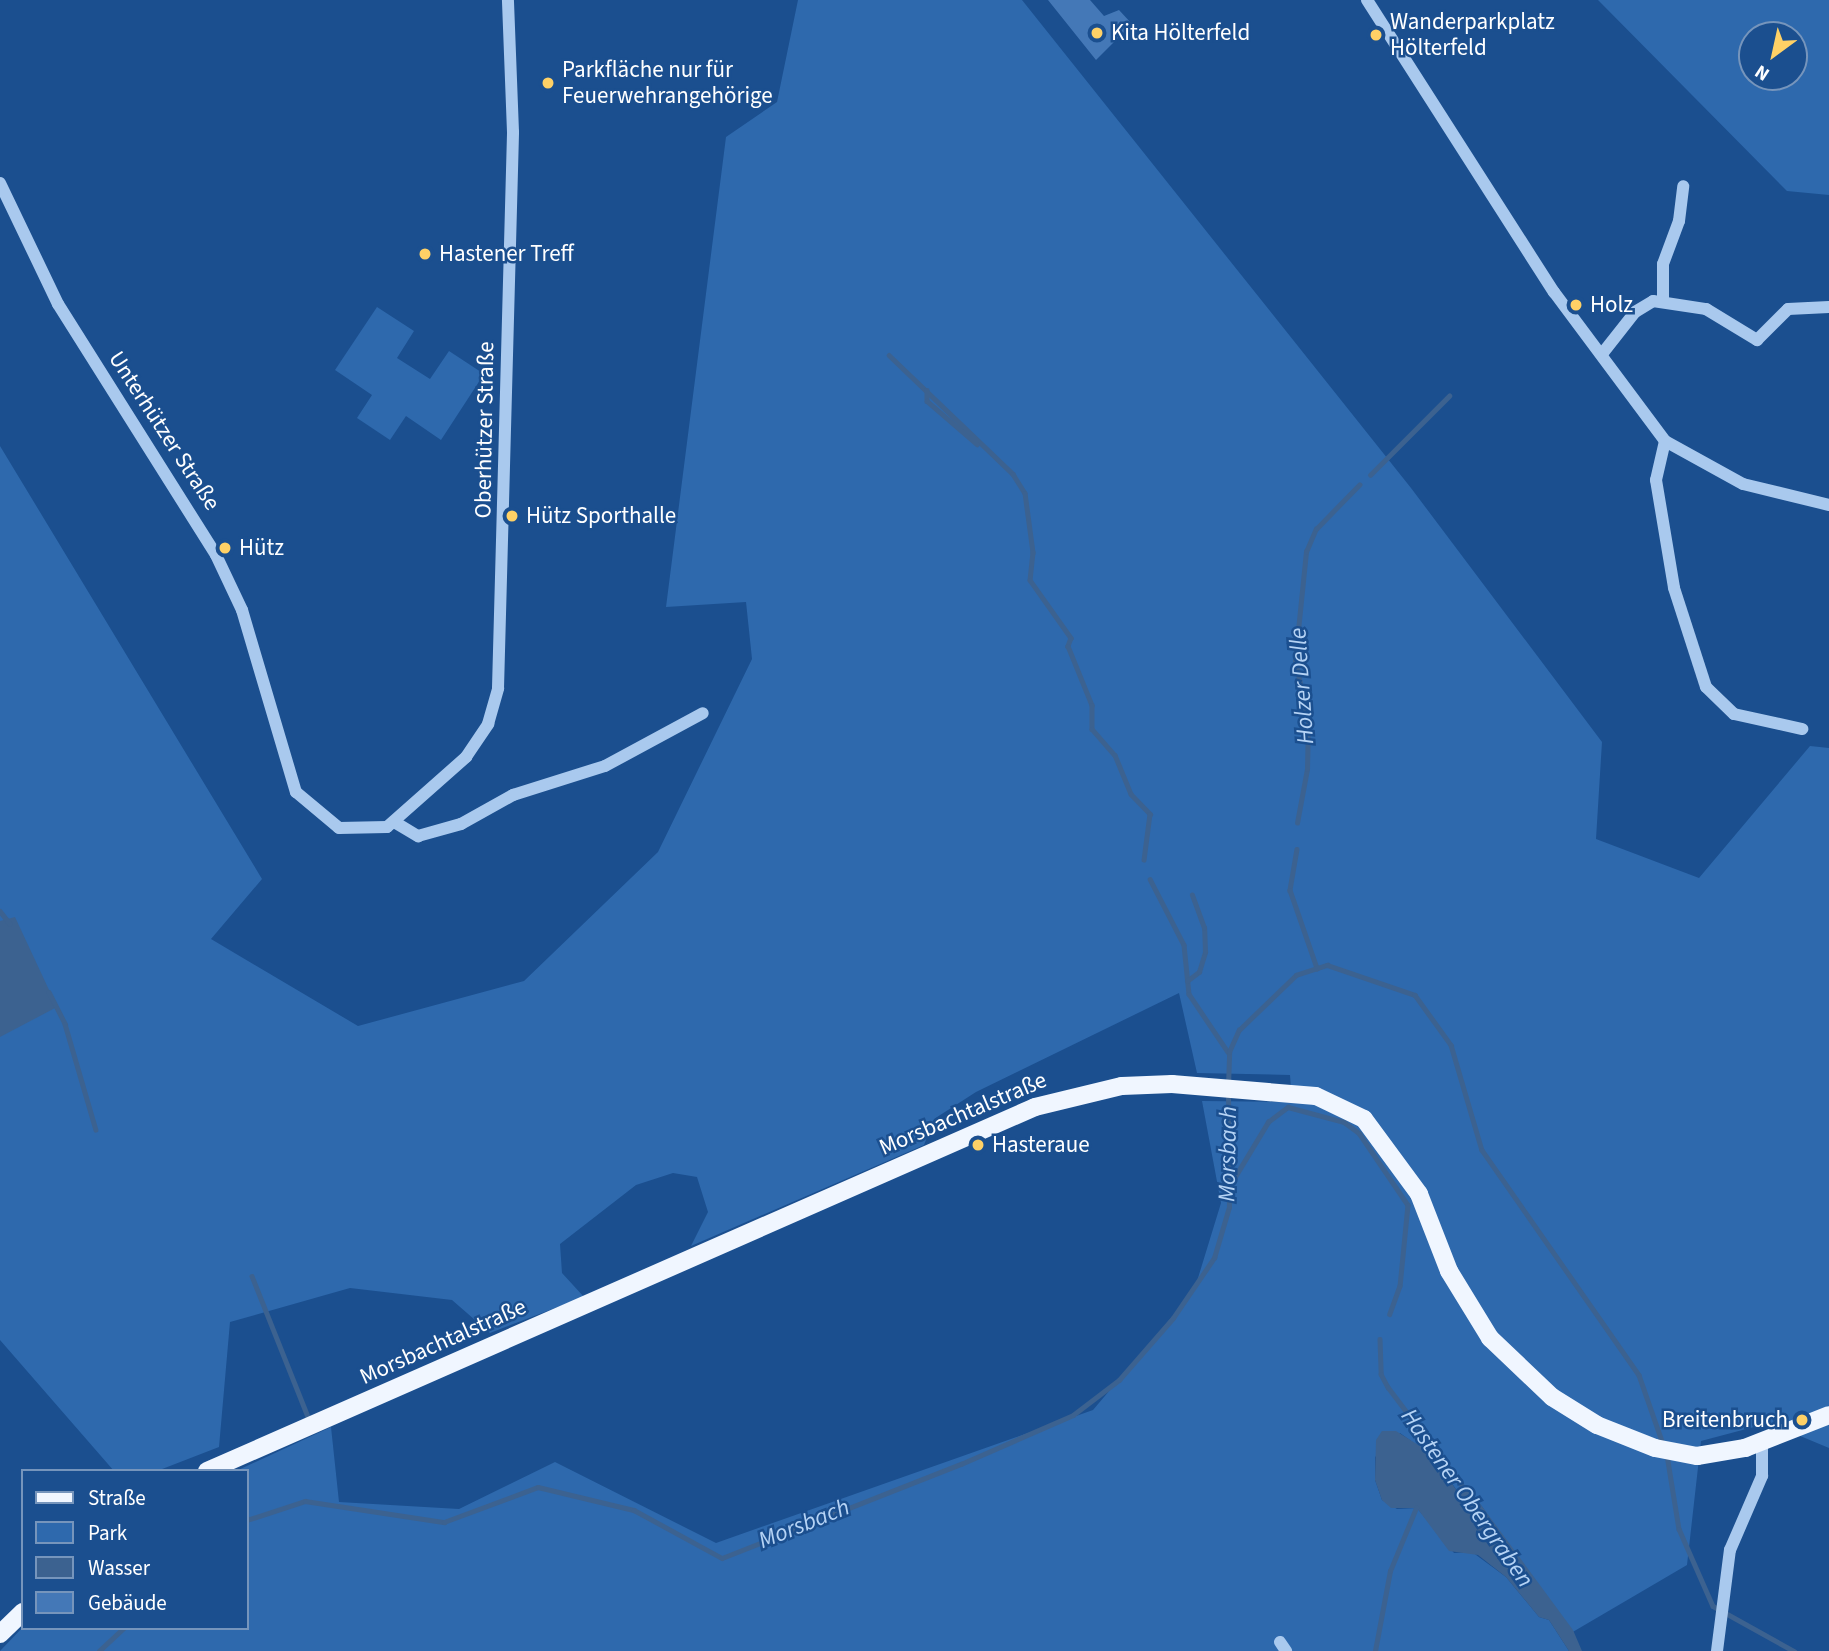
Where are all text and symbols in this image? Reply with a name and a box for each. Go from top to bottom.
place label: Wanderparkplatz Hölterfeld [1390,8,1555,62]
place label: Kita Hölterfeld [1111,19,1250,47]
north arrow [1738,21,1808,91]
marker: Kita Hölterfeld [1089,25,1105,41]
marker: Wanderparkplatz Hölterfeld [1368,27,1384,43]
place label: Parkfläche nur für Feuerwehrangehörige [562,56,773,110]
text: N [1750,58,1775,87]
marker: Parkfläche nur für Feuerwehrangehörige [540,75,556,91]
place label: Hastener Treff [439,240,574,268]
marker: Hastener Treff [417,246,433,262]
place label: Holz [1590,291,1633,319]
marker: Holz [1568,297,1584,313]
street label: Oberhützer Straße [470,341,500,519]
street label: Unterhützer Straße [102,346,226,516]
place label: Hütz Sporthalle [526,502,676,530]
marker: Hütz Sporthalle [504,508,520,524]
place label: Hütz [239,534,284,562]
marker: Hütz [217,540,233,556]
water label: Holzer Delle [1284,627,1320,745]
street label: Morsbachtalstraße [875,1066,1051,1162]
water label: Morsbach [1213,1106,1243,1202]
place label: Hasteraue [992,1131,1090,1159]
marker: Hasteraue [970,1137,986,1153]
street label: Morsbachtalstraße [356,1293,530,1391]
water label: Hastener Obergraben [1394,1403,1540,1593]
place label: Breitenbruch [1662,1406,1788,1434]
marker: Breitenbruch [1794,1412,1810,1428]
legend [21,1469,248,1630]
text: Straße [88,1483,146,1513]
water label: Morsbach [754,1493,854,1555]
text: Park [88,1518,127,1548]
text: Wasser [88,1553,150,1583]
text: Gebäude [88,1588,167,1618]

